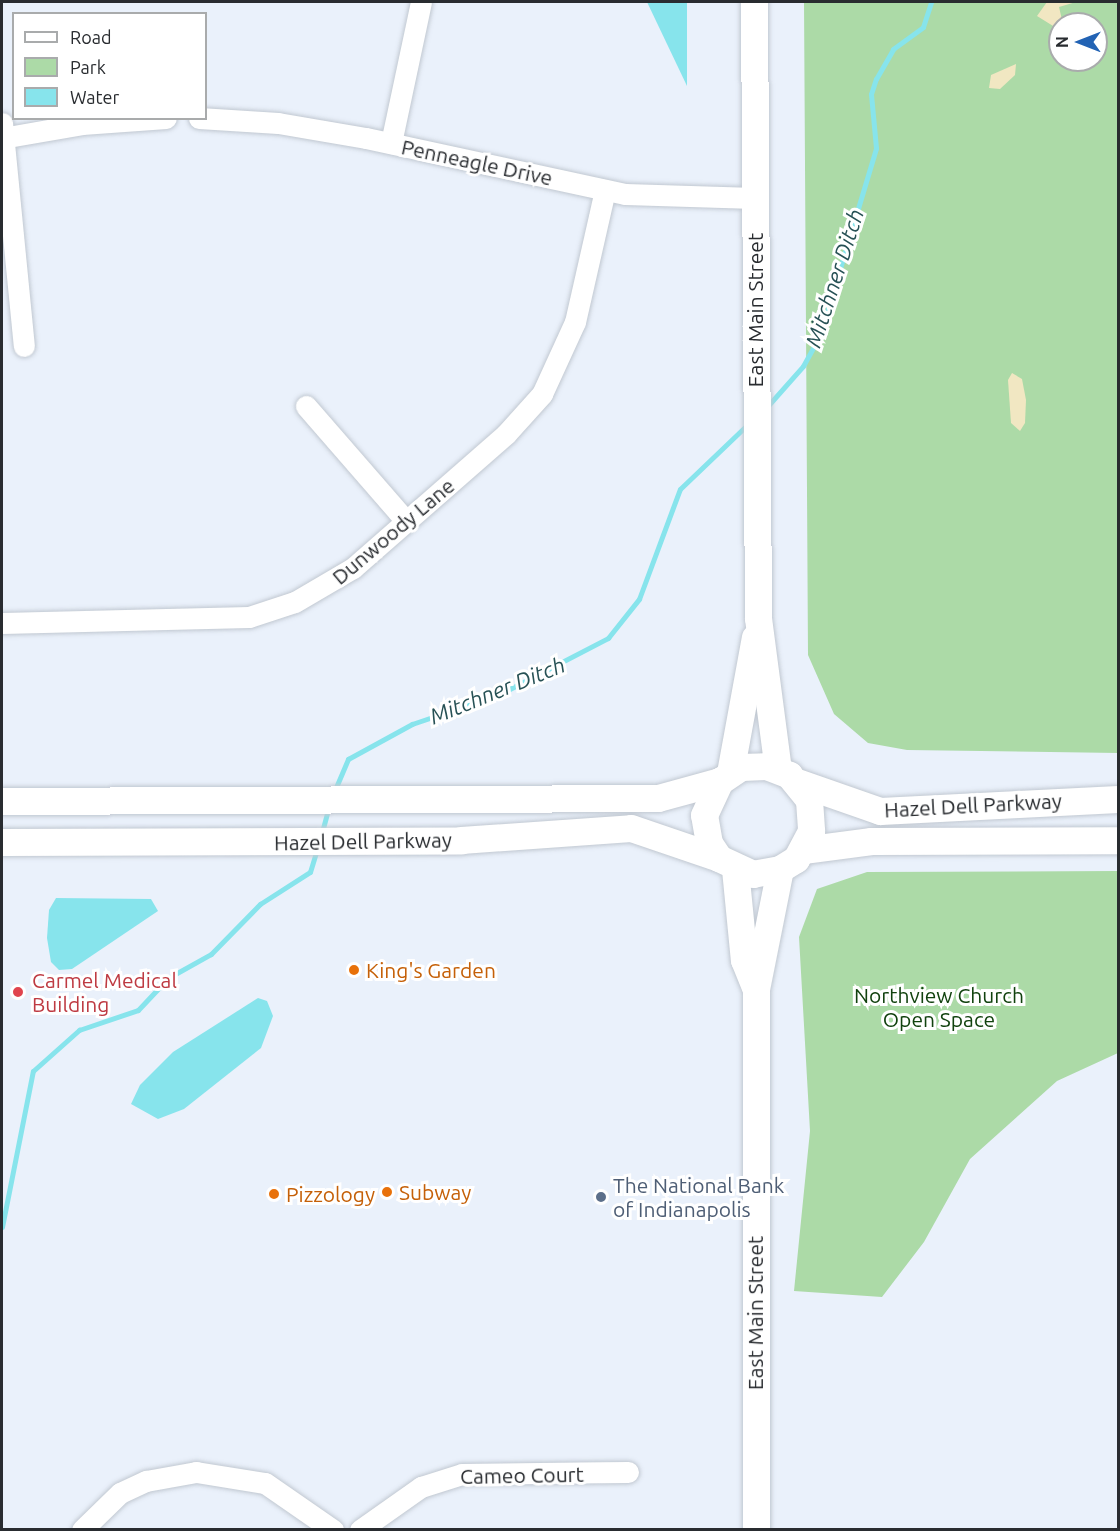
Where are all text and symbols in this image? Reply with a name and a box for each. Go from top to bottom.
legend [12,12,207,120]
north arrow [1048,12,1108,72]
text: Road [70,27,112,47]
text: N [1053,36,1071,48]
text: Park [70,57,106,77]
text: Water [70,87,119,107]
street label: Penneagle Drive [399,134,555,190]
water label: Mitchner Ditch [799,206,869,350]
street label: East Main Street [742,233,768,387]
street label: Dunwoody Lane [327,473,459,589]
water label: Mitchner Ditch [425,651,569,729]
street label: Hazel Dell Parkway [883,788,1063,822]
street label: Hazel Dell Parkway [274,827,452,855]
place label: King's Garden [366,957,496,983]
marker: King's Garden [347,963,361,977]
place label: Carmel Medical Building [32,967,177,1017]
park label: Northview Church Open Space [854,982,1024,1032]
marker: Carmel Medical Building [9,983,27,1001]
place label: The National Bank of Indianapolis [613,1172,784,1222]
place label: Subway [399,1179,471,1205]
place label: Pizzology [286,1181,375,1207]
marker: Subway [380,1185,394,1199]
marker: Pizzology [267,1187,281,1201]
marker: The National Bank of Indianapolis [594,1190,608,1204]
street label: East Main Street [742,1236,768,1390]
street label: Cameo Court [460,1461,584,1489]

